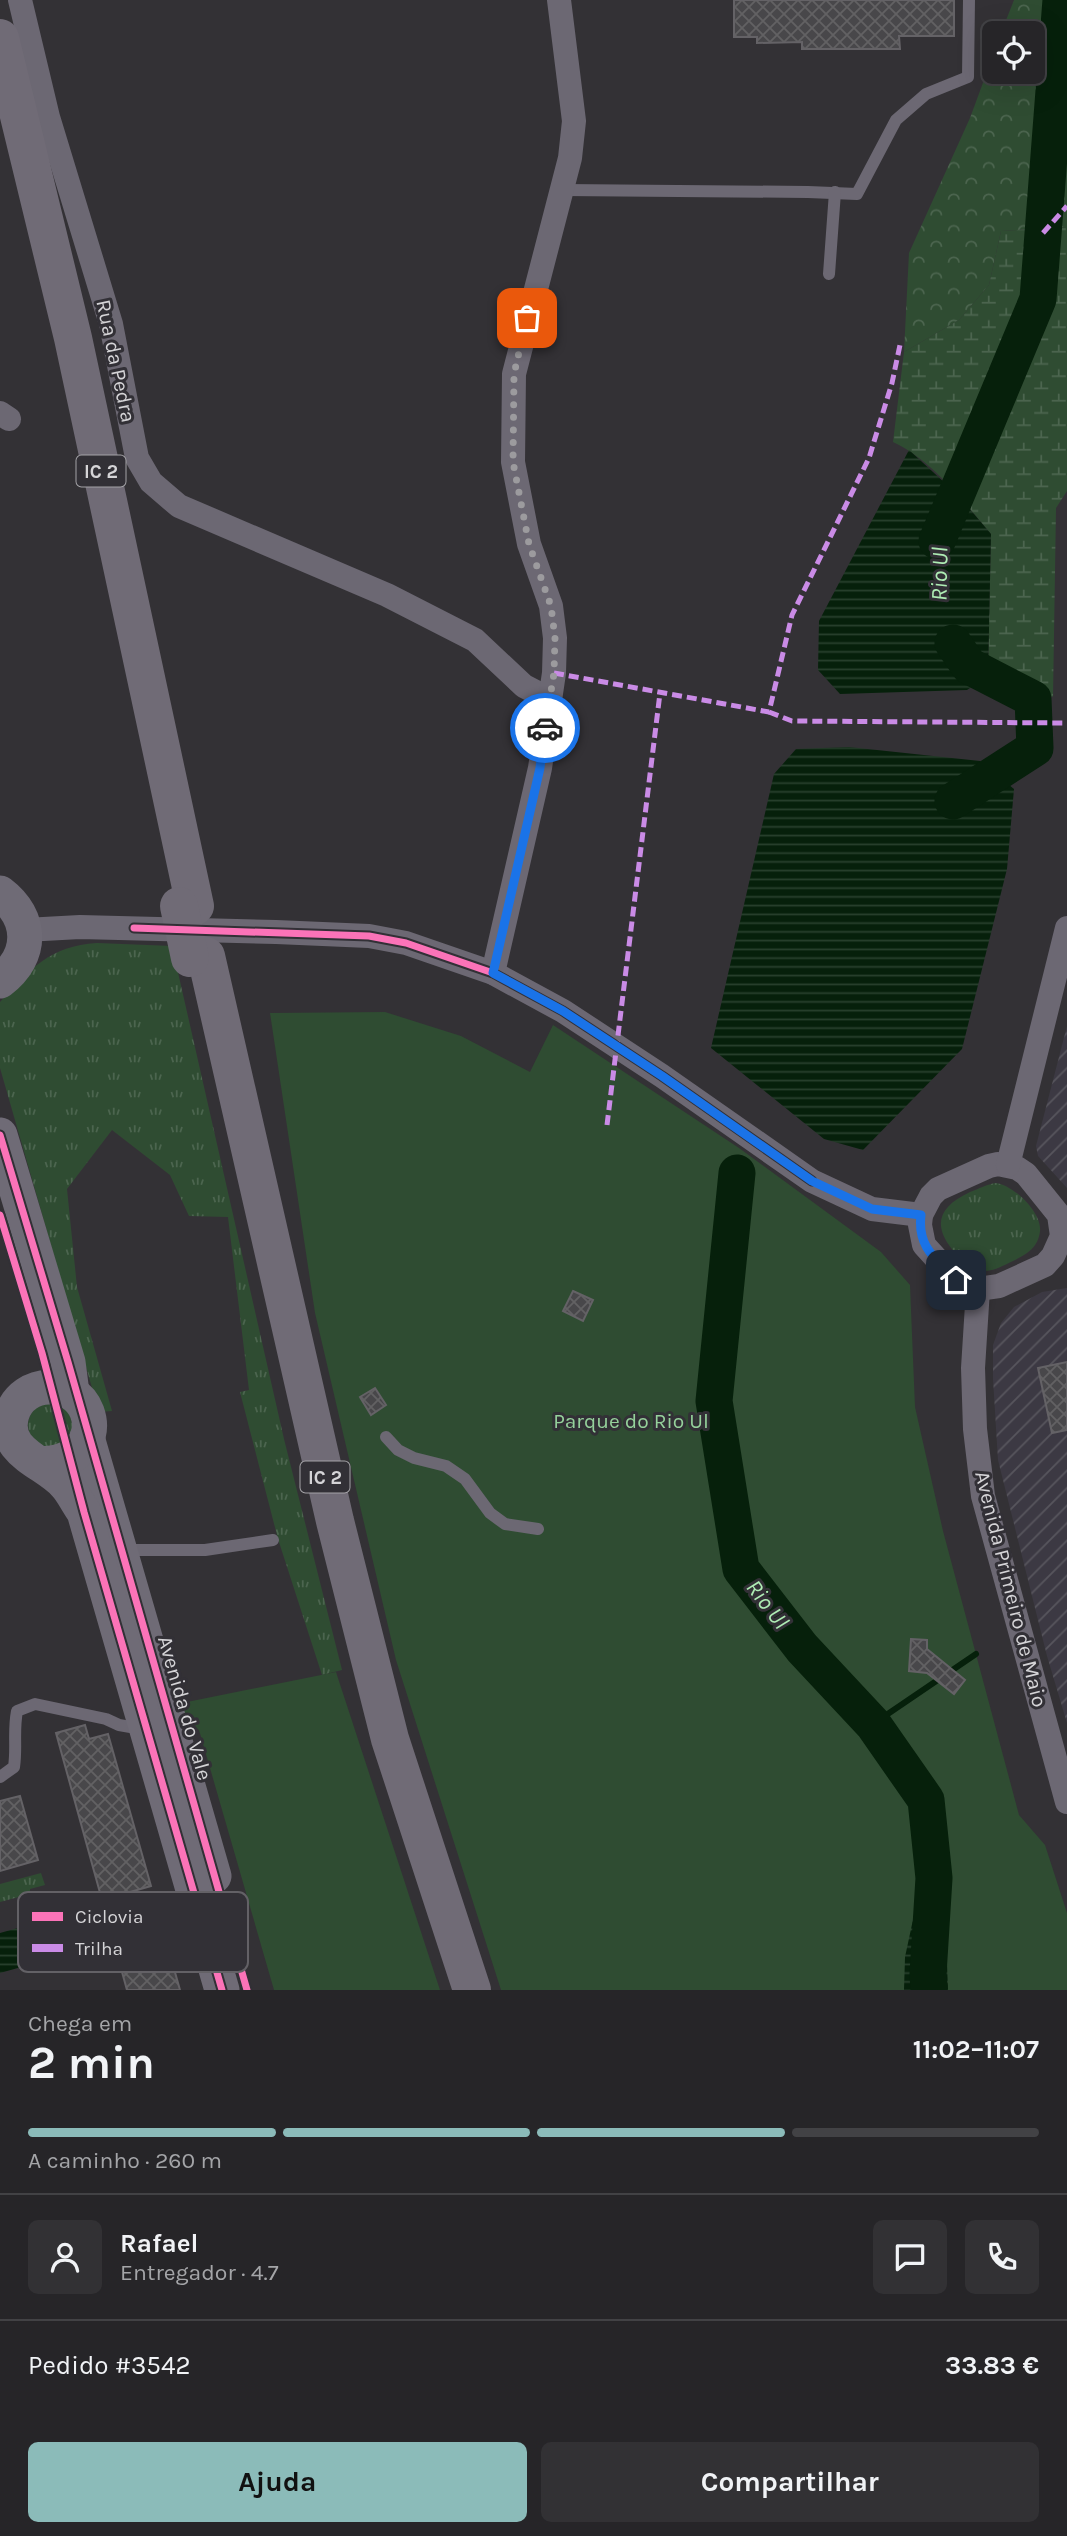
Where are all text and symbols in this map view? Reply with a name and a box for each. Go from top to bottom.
map controls [982,21,1045,84]
button: locate [982,21,1045,84]
pin [497,288,557,348]
street label: Rua da Pedra [91,297,141,425]
icon: bag [508,299,546,337]
road number: IC 2 [76,456,126,486]
water label: Rio Ul [926,546,953,601]
courier [510,693,580,763]
icon: car [526,709,564,747]
pin [926,1250,986,1310]
icon: home [937,1261,975,1299]
park label: Parque do Rio Ul [553,1409,709,1433]
road number: IC 2 [300,1462,350,1492]
street label: Avenida Primeiro de Maio [970,1469,1052,1709]
water label: Rio Ul [740,1574,795,1634]
street label: Avenida do Vale [153,1633,217,1783]
legend [18,1892,248,1972]
text: Ciclovia [75,1906,144,1928]
text: Trilha [75,1938,123,1960]
text: Chega em [28,2010,132,2037]
text: 11:02–11:07 [913,2034,1039,2065]
text: 2 min [28,2036,155,2090]
text: A caminho · 260 m [28,2147,222,2174]
button: person [28,2220,102,2294]
button: chat [873,2220,947,2294]
button: phone [965,2220,1039,2294]
text: Rafael [120,2228,198,2259]
text: Entregador · 4.7 [120,2259,279,2286]
text: Pedido #3542 [28,2350,191,2381]
text: 33.83 € [945,2350,1039,2381]
button: Ajuda [28,2442,527,2522]
button: Compartilhar [541,2442,1039,2522]

